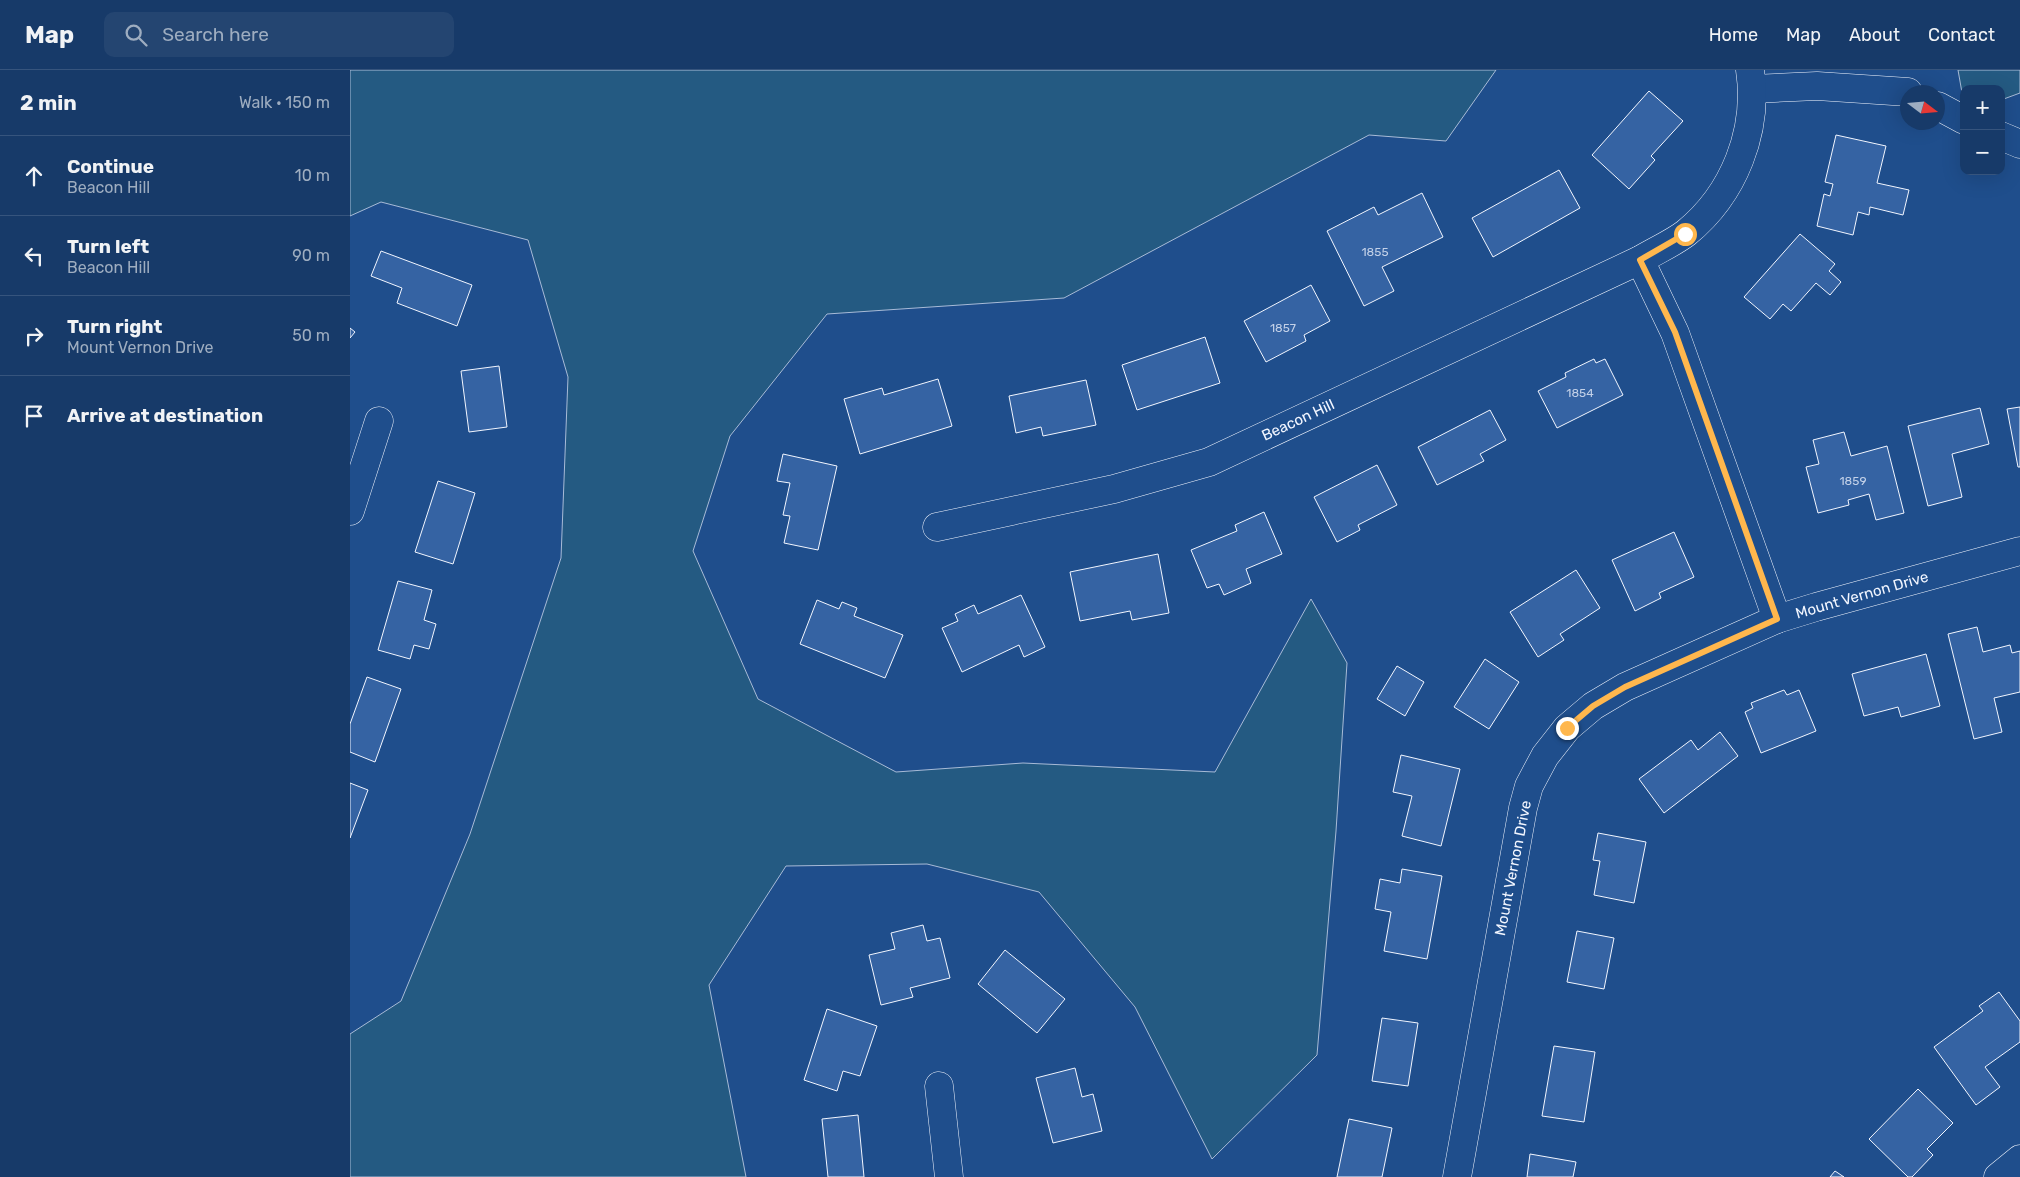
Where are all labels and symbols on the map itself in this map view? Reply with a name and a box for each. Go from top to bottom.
north arrow [1900,85,1945,130]
route start [1674,223,1697,246]
house number: 1855 [1361,245,1389,259]
house number: 1857 [1270,321,1296,335]
house number: 1854 [1566,386,1594,400]
street label: Beacon Hill [1259,395,1337,445]
house number: 1859 [1839,474,1867,488]
street label: Mount Vernon Drive [1793,567,1931,623]
route end [1556,717,1579,740]
street label: Mount Vernon Drive [1491,799,1535,937]

